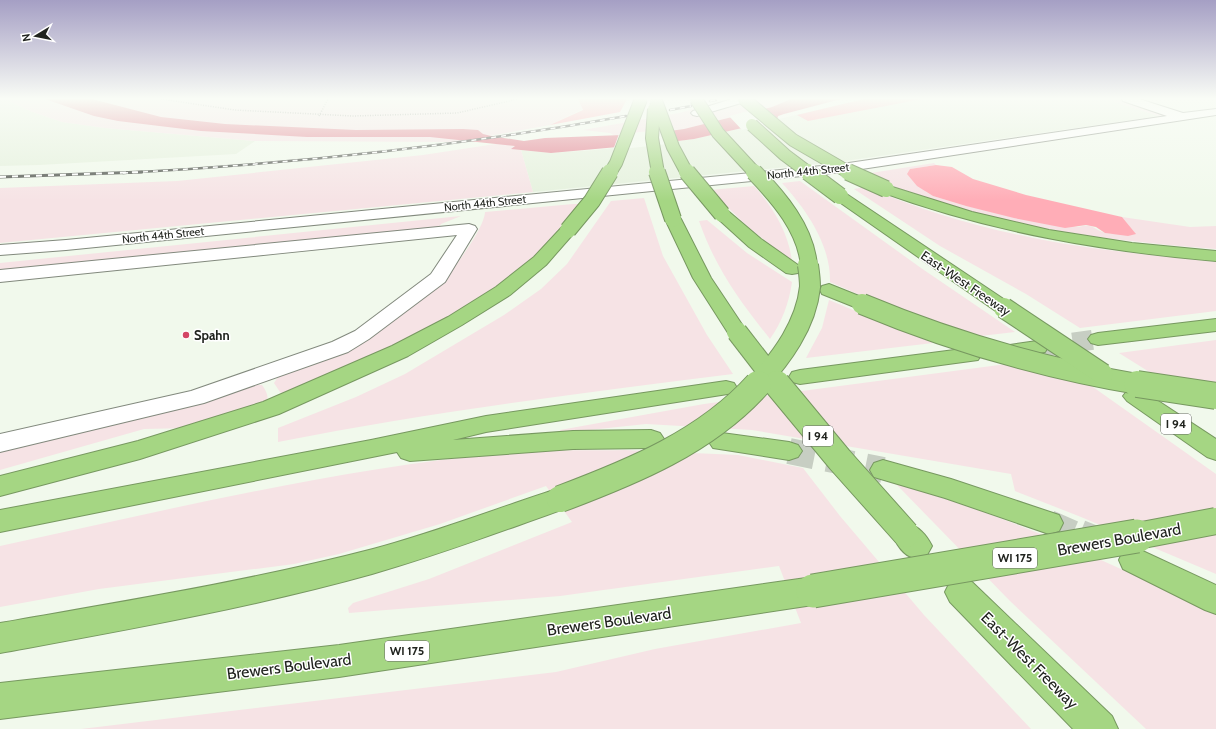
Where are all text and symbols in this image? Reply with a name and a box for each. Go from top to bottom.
north arrow [16,16,56,56]
text: N [19,33,34,43]
street label: North 44th Street [766,160,850,182]
street label: North 44th Street [443,192,527,214]
street label: North 44th Street [121,224,205,246]
street label: East-West Freeway [918,247,1014,319]
place label: Spahn [194,327,230,343]
marker: Spahn [181,330,191,340]
road number: I 94 [1161,414,1191,434]
road number: I 94 [803,426,833,446]
street label: Brewers Boulevard [1056,519,1182,560]
road number: WI 175 [993,548,1037,568]
street label: Brewers Boulevard [546,603,672,640]
street label: East-West Freeway [977,608,1082,713]
road number: WI 175 [385,641,429,661]
street label: Brewers Boulevard [226,649,352,684]

